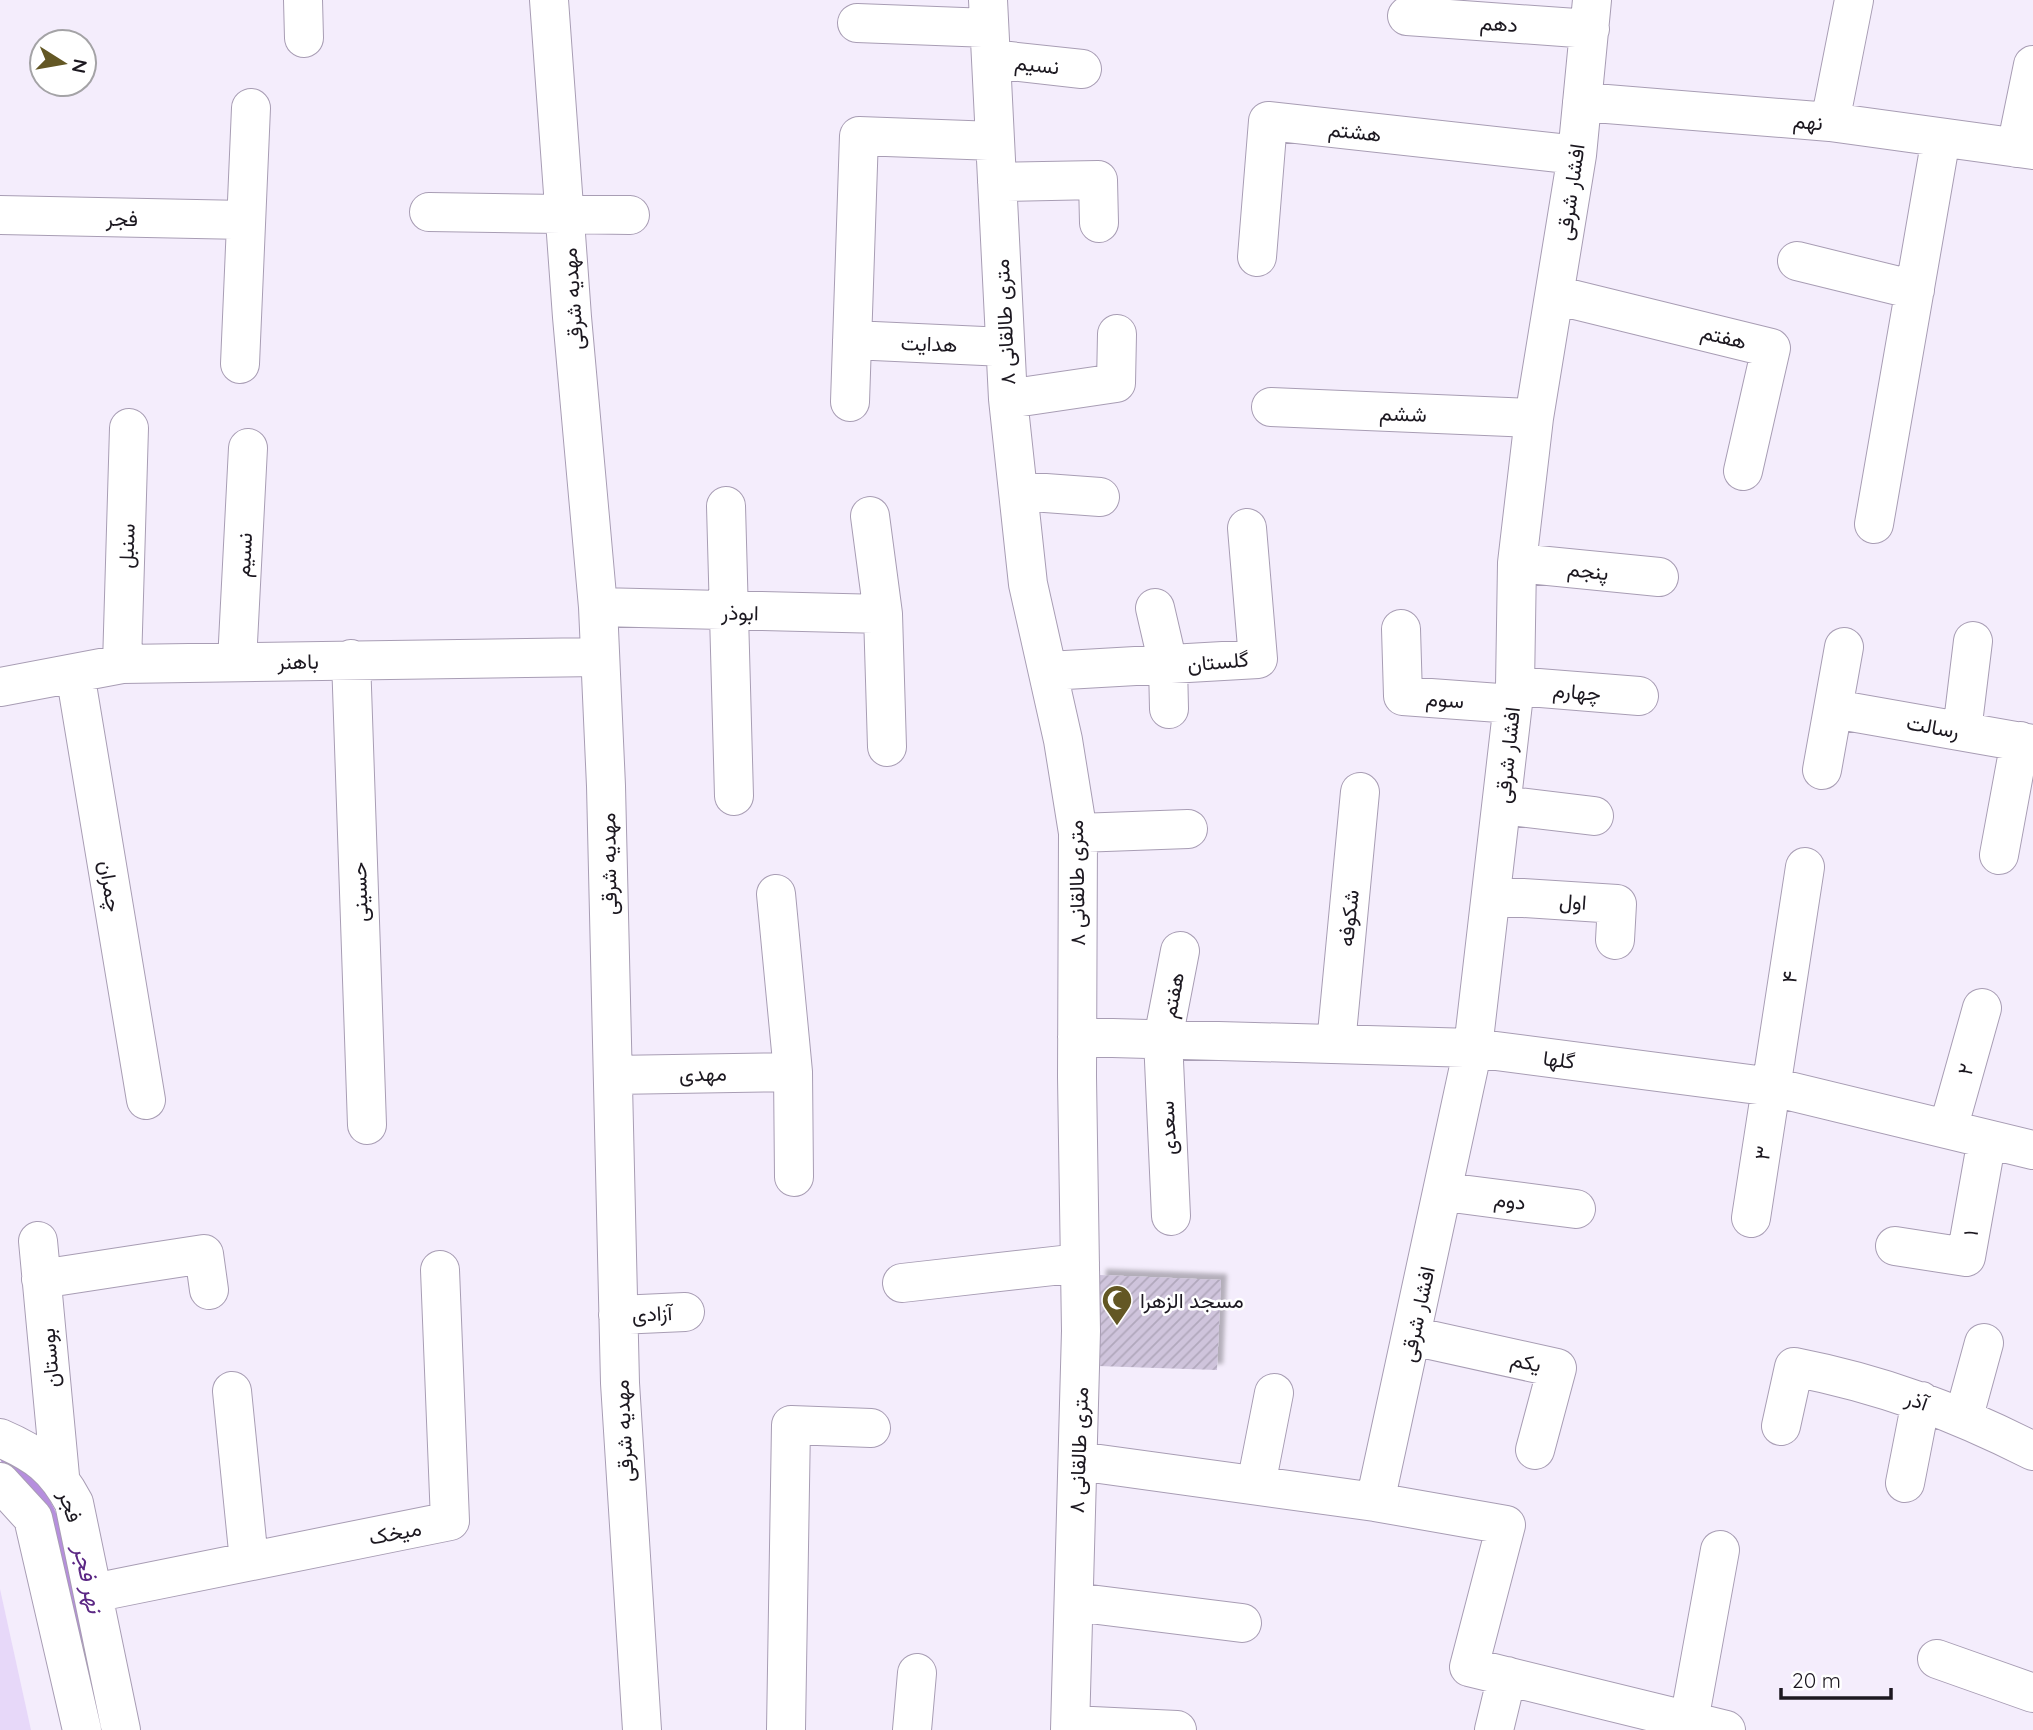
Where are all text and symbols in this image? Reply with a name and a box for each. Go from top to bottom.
street label: دهم [1479,9,1519,39]
north arrow [28,28,98,98]
street label: نسیم [1013,49,1061,81]
text: N [67,57,93,75]
street label: نهم [1792,107,1824,137]
street label: هشتم [1327,115,1383,149]
street label: افشار شرقی [1550,142,1591,242]
street label: فجر [105,205,138,232]
street label: مهدیه شرقی [555,247,590,351]
street label: ۸ متری طالقانی [988,258,1021,386]
street label: هفتم [1698,318,1749,356]
street label: هدایت [900,329,958,357]
street label: ششم [1379,399,1427,429]
street label: سنبل [112,523,140,569]
street label: نسیم [229,532,259,578]
street label: پنجم [1566,555,1610,587]
street label: ابوذر [720,599,759,626]
street label: گلستان [1186,645,1250,677]
street label: باهنر [276,648,319,675]
street label: چهارم [1552,676,1602,708]
street label: سوم [1425,685,1465,715]
street label: افشار شرقی [1489,705,1526,805]
street label: رسالت [1904,709,1961,744]
street label: مهدیه شرقی [594,813,623,915]
street label: ۸ متری طالقانی [1062,820,1091,946]
street label: چمران [92,858,128,914]
street label: حسینی [345,862,373,922]
street label: اول [1558,887,1588,916]
street label: شکوفه [1332,888,1365,948]
street label: ۴ [1775,969,1803,985]
street label: هفتم [1155,970,1191,1020]
street label: گلها [1541,1044,1576,1075]
street label: مهدی [679,1060,727,1087]
street label: ۲ [1951,1060,1979,1078]
street label: سعدی [1153,1100,1181,1156]
street label: ۳ [1748,1144,1776,1162]
street label: دوم [1492,1185,1527,1217]
street label: ۱ [1957,1228,1983,1238]
street label: افشار شرقی [1394,1264,1441,1364]
mosque icon: مسجد الزهرا [1100,1283,1134,1327]
place label: مسجد الزهرا [1140,1287,1244,1314]
street label: آزادی [631,1299,675,1328]
street label: بوستان [33,1327,66,1389]
street label: یکم [1508,1345,1544,1379]
street label: مهدیه شرقی [607,1379,640,1483]
street label: آذر [1901,1384,1934,1418]
street label: ۸ متری طالقانی [1063,1386,1094,1514]
street label: فجر [52,1486,89,1526]
street label: میخک [367,1514,423,1550]
water label: نهر فجر [66,1541,111,1617]
scale bar [1781,1656,1891,1700]
text: 20 m [1792,1667,1841,1693]

